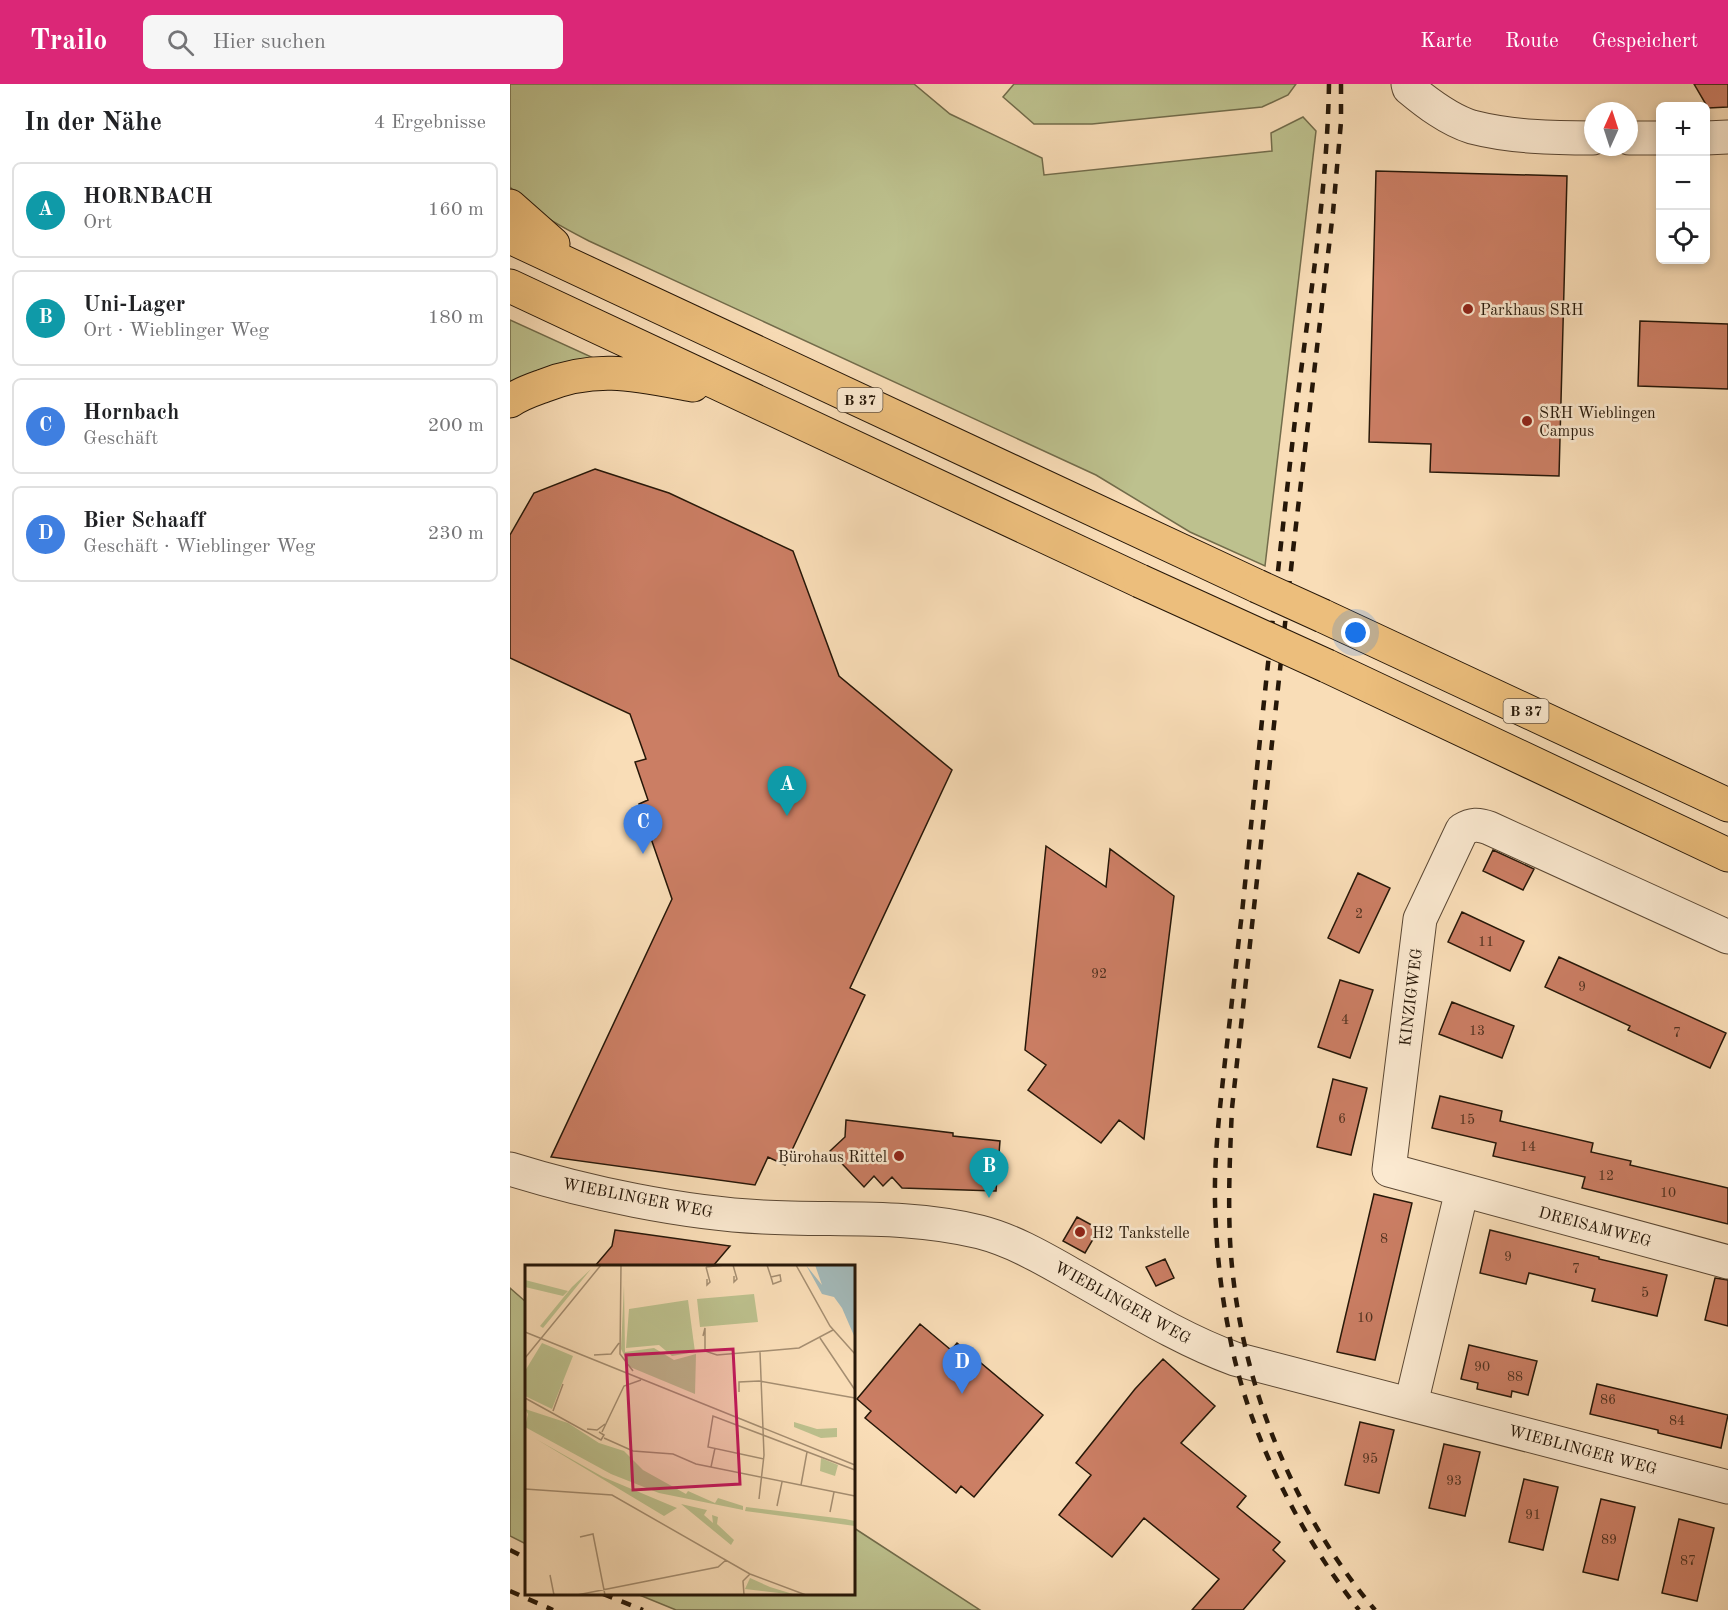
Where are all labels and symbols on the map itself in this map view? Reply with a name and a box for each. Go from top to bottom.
north arrow [1584,102,1638,156]
marker: Parkhaus SRH [1461,302,1475,316]
place label: Parkhaus SRH [1480,303,1584,319]
road number: B 37 [838,388,882,412]
place label: SRH Wieblingen Campus [1539,406,1656,440]
marker: SRH Wieblingen Campus [1520,414,1534,428]
your location [1341,618,1370,647]
road number: B 37 [1504,699,1548,723]
pin: A [768,766,806,816]
pin: C [624,804,662,854]
house number: 2 [1355,907,1363,921]
house number: 11 [1478,935,1494,949]
street label: KINZIGWEG [1398,947,1426,1047]
house number: 92 [1091,967,1107,981]
house number: 9 [1578,980,1586,994]
house number: 4 [1341,1013,1349,1027]
house number: 13 [1469,1024,1485,1038]
house number: 7 [1673,1026,1681,1040]
house number: 6 [1338,1112,1346,1126]
house number: 15 [1459,1113,1475,1127]
house number: 14 [1520,1140,1536,1154]
pin: B [970,1148,1008,1198]
marker: Bürohaus Rittel [892,1149,906,1163]
place label: Bürohaus Rittel [778,1150,887,1166]
house number: 12 [1598,1169,1614,1183]
street label: WIEBLINGER WEG [561,1177,715,1222]
house number: 10 [1660,1186,1676,1200]
street label: DREISAMWEG [1536,1205,1653,1251]
marker: H2 Tankstelle [1073,1225,1087,1239]
place label: H2 Tankstelle [1092,1226,1190,1242]
house number: 8 [1380,1232,1388,1246]
house number: 9 [1504,1250,1512,1264]
street label: WIEBLINGER WEG [1051,1260,1193,1348]
house number: 7 [1572,1262,1580,1276]
inset map [525,1265,855,1595]
house number: 5 [1641,1286,1649,1300]
house number: 10 [1357,1311,1373,1325]
pin: D [942,1344,982,1394]
house number: 90 [1474,1360,1490,1374]
house number: 88 [1507,1370,1523,1384]
house number: 86 [1600,1393,1616,1407]
house number: 84 [1669,1414,1685,1428]
street label: WIEBLINGER WEG [1507,1423,1659,1479]
house number: 95 [1362,1452,1378,1466]
house number: 93 [1446,1474,1462,1488]
house number: 91 [1525,1508,1541,1522]
house number: 89 [1601,1533,1617,1547]
house number: 87 [1680,1554,1696,1568]

